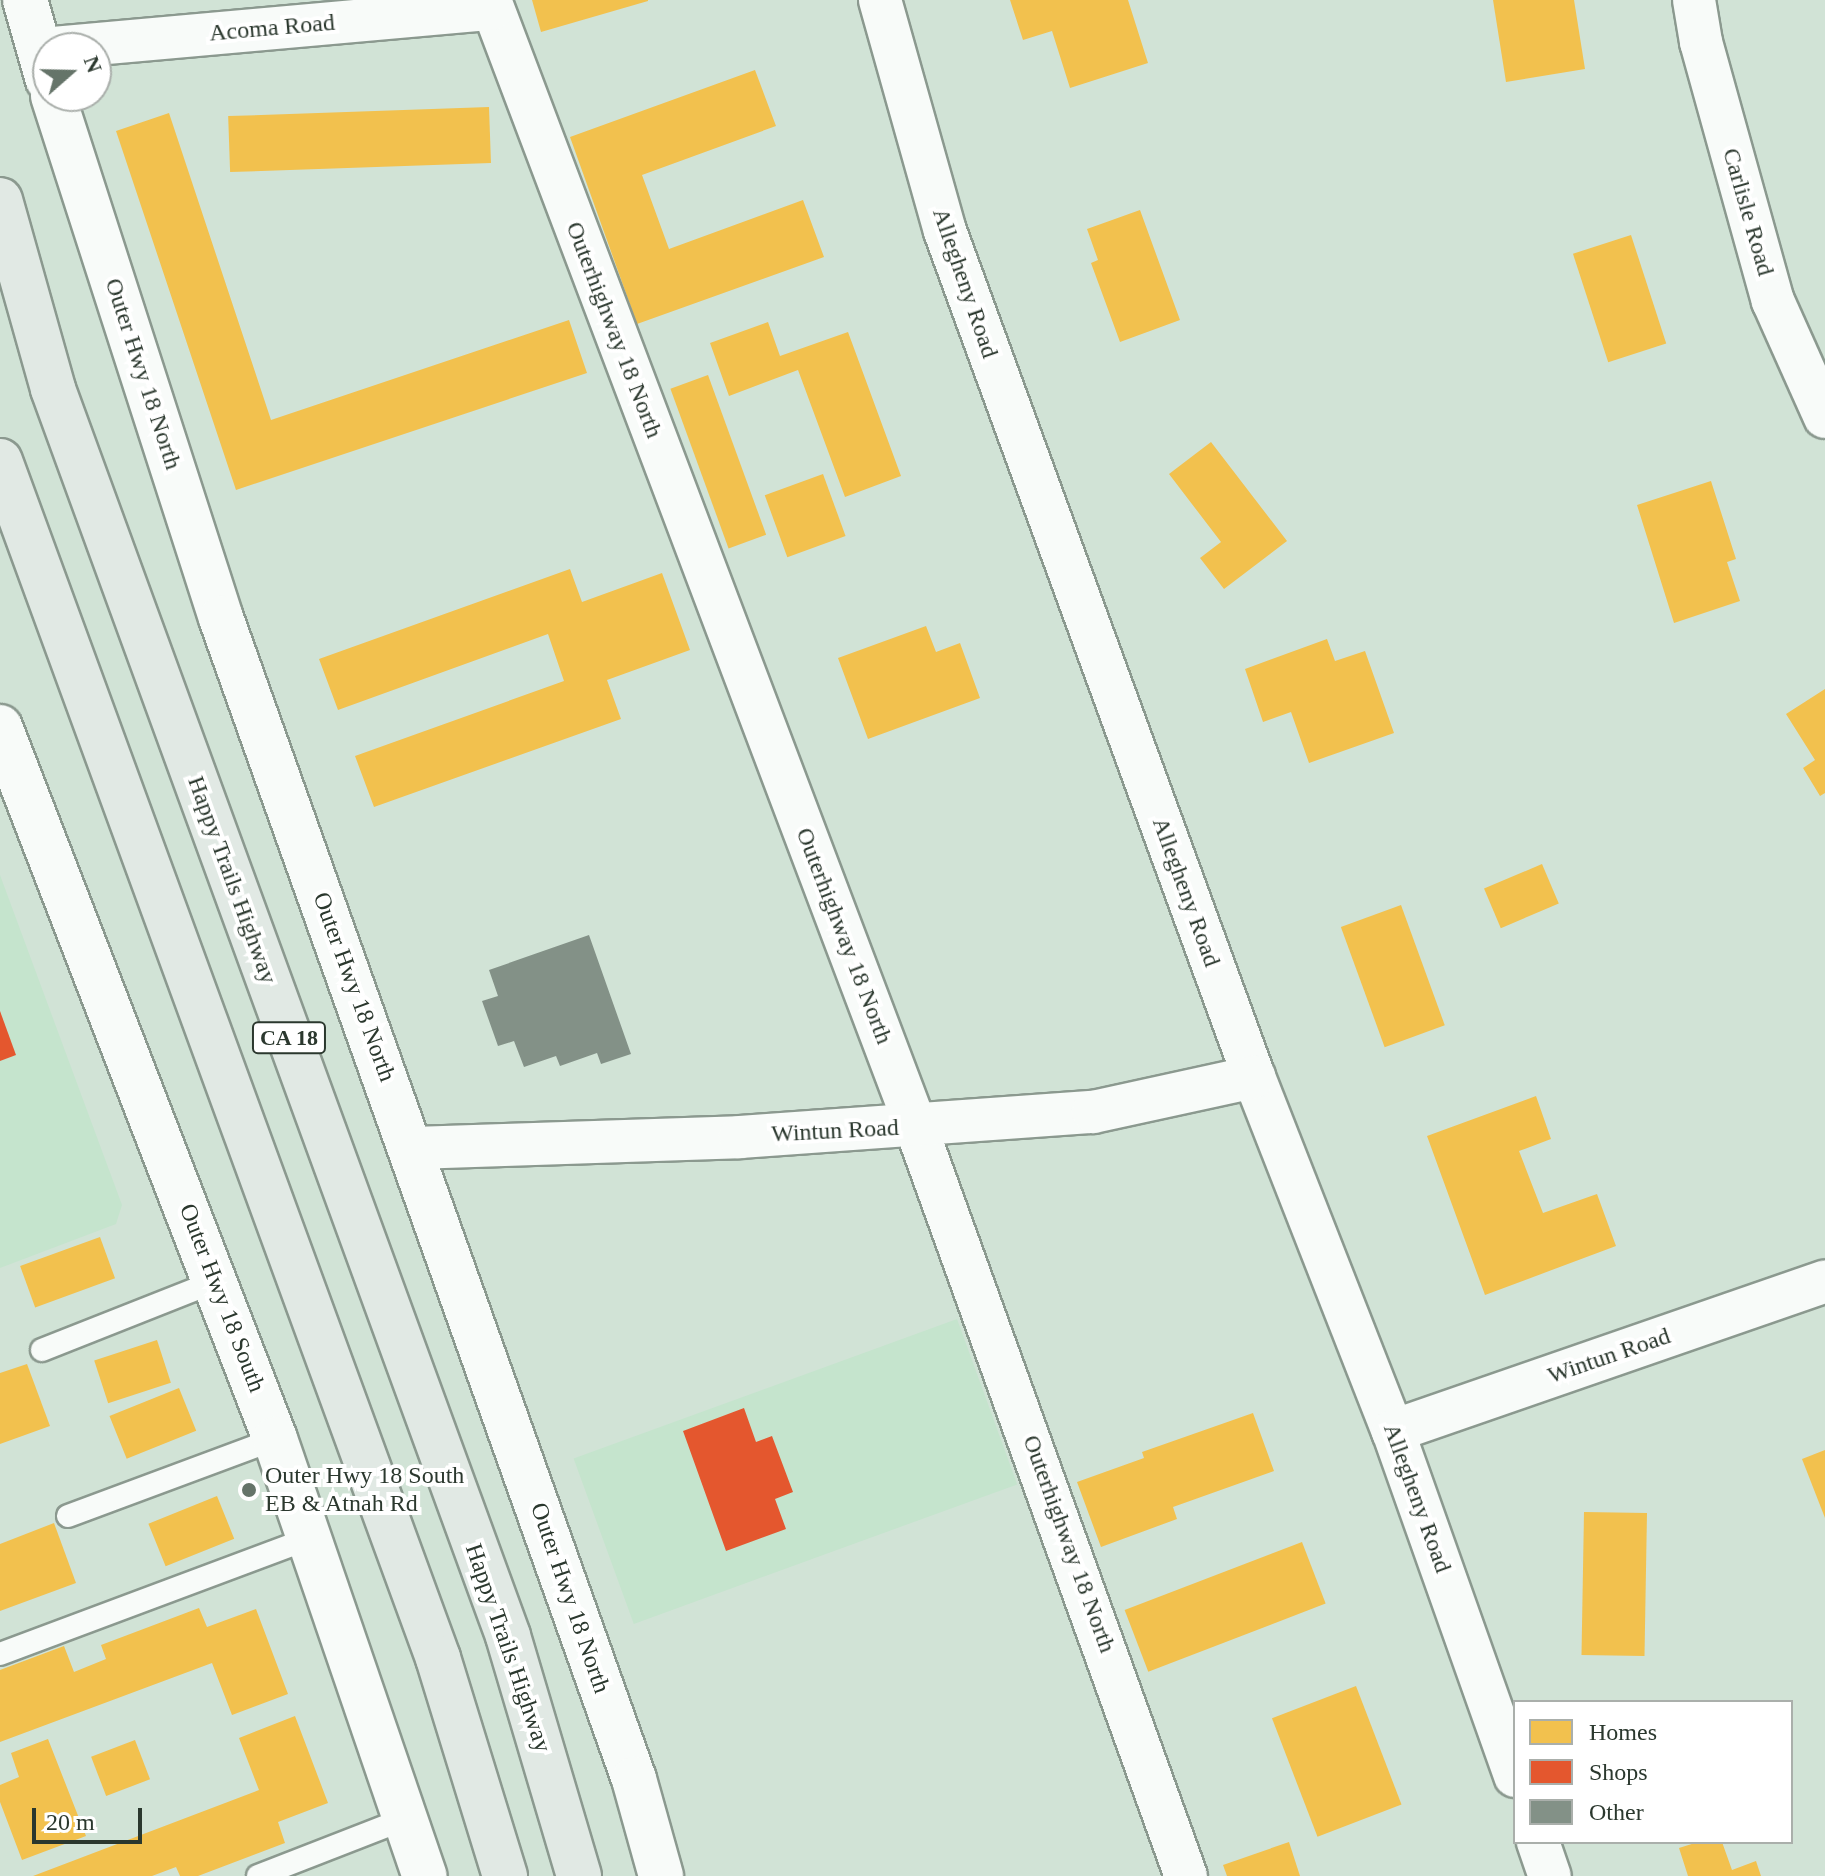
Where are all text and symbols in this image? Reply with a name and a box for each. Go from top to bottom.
street label: Acoma Road [208,8,336,48]
north arrow [32,32,112,112]
text: N [79,53,108,76]
street label: Carlisle Road [1716,145,1780,279]
street label: Allegheny Road [926,204,1004,362]
street label: Outerhighway 18 North [559,218,669,442]
street label: Outer Hwy 18 North [99,275,187,473]
street label: Happy Trails Highway [181,772,283,988]
street label: Allegheny Road [1146,813,1226,971]
street label: Outerhighway 18 North [789,824,899,1048]
street label: Outer Hwy 18 North [306,888,402,1086]
road number: CA 18 [251,1020,327,1056]
street label: Wintun Road [770,1113,900,1149]
street label: Outer Hwy 18 South [173,1200,271,1396]
street label: Wintun Road [1544,1322,1674,1390]
street label: Allegheny Road [1377,1419,1457,1577]
street label: Outerhighway 18 North [1016,1431,1122,1657]
place label: Outer Hwy 18 South EB & Atnah Rd [265,1462,464,1518]
marker: Outer Hwy 18 South EB & Atnah Rd [240,1481,258,1499]
street label: Outer Hwy 18 North [524,1499,616,1697]
street label: Happy Trails Highway [459,1540,557,1756]
legend [1513,1700,1793,1844]
text: Homes [1589,1719,1657,1745]
text: Shops [1589,1759,1648,1785]
scale bar [36,1792,146,1842]
text: Other [1589,1799,1644,1825]
text: 20 m [46,1809,95,1835]

